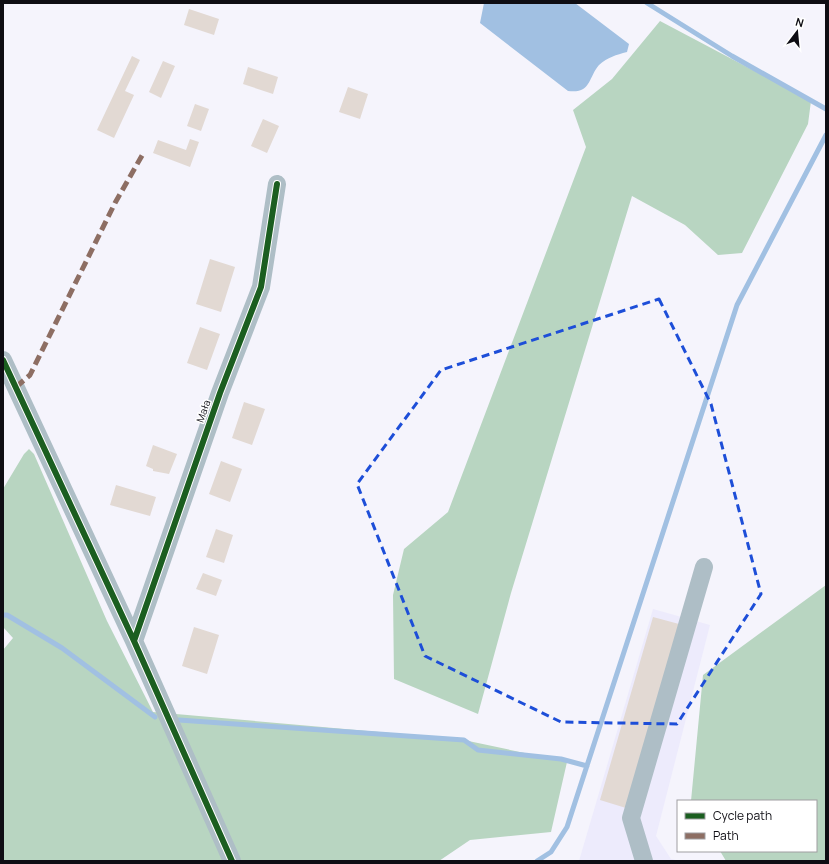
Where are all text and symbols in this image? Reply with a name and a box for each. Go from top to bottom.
north arrow [777,12,817,52]
text: N [794,14,806,30]
street label: Mała [193,398,213,424]
legend [677,800,817,852]
text: Cycle path [713,807,772,824]
text: Path [713,827,739,844]

